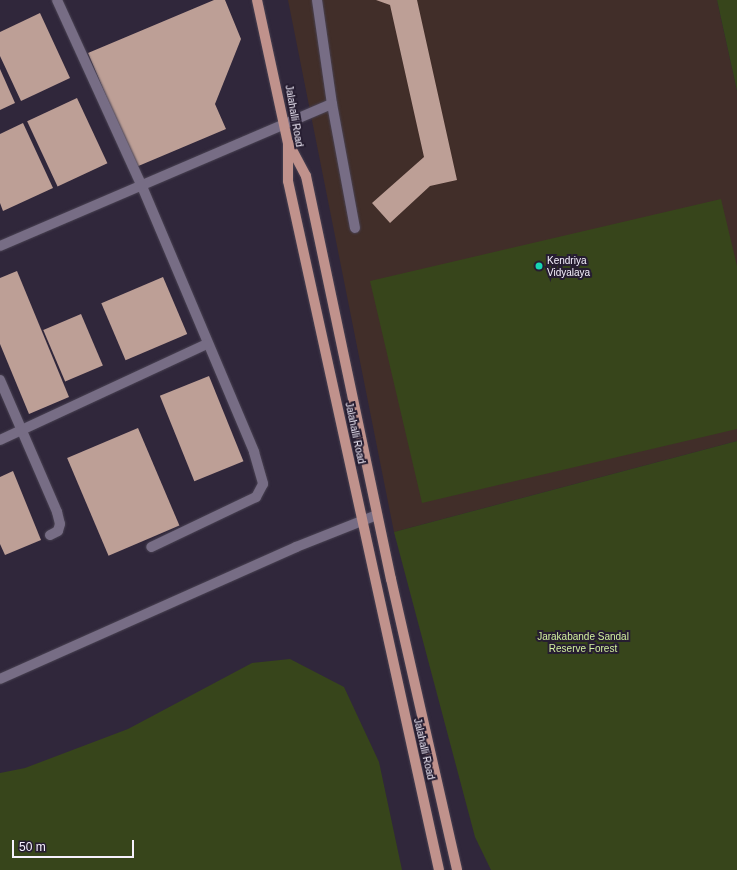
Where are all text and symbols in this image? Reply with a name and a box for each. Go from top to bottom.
street label: Jalahalli Road [283,84,305,148]
place label: Kendriya Vidyalaya [547,254,590,278]
marker: Kendriya Vidyalaya [534,261,544,271]
street label: Jalahalli Road [343,401,367,465]
park label: Jarakabande Sandal Reserve Forest [537,630,629,654]
street label: Jalahalli Road [411,717,437,781]
scale bar [14,832,136,858]
text: 50 m [19,840,46,854]

